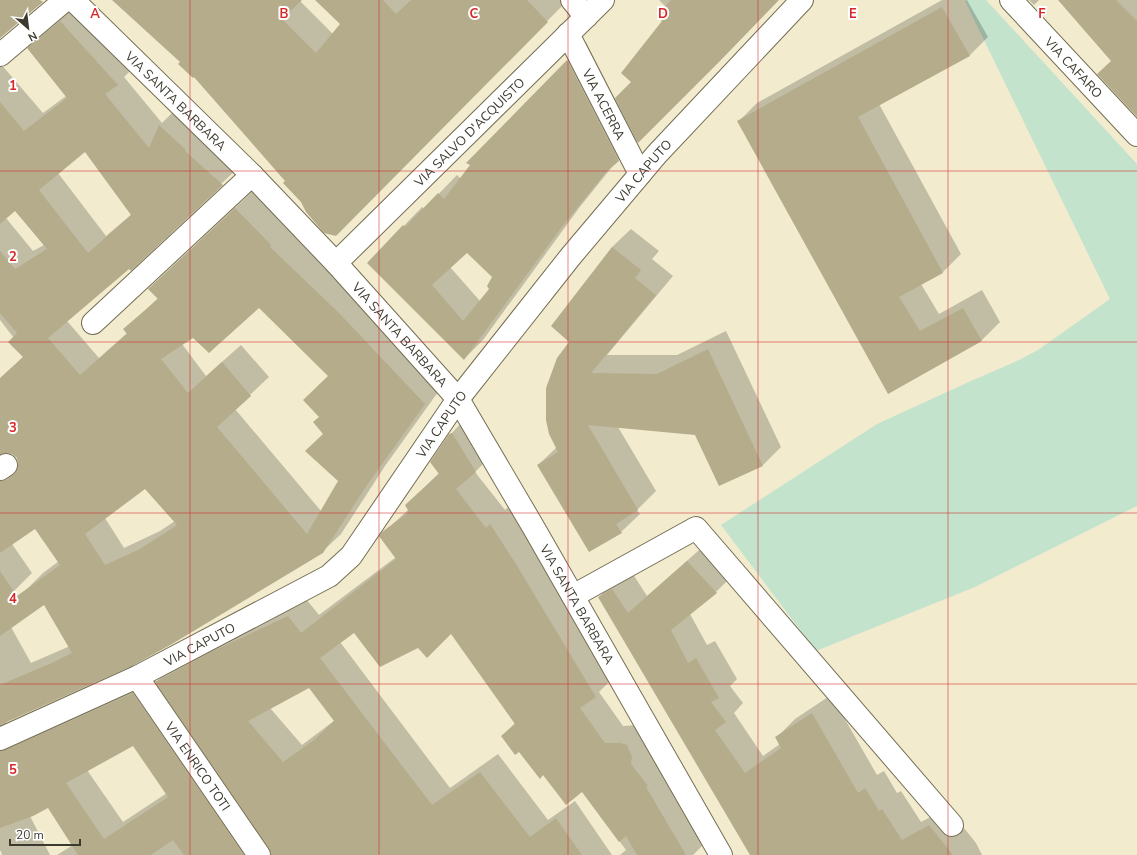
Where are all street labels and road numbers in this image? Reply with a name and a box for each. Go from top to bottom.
street label: VIA CAFARO [1039,33,1106,102]
street label: VIA SANTA BARBARA [120,47,230,155]
street label: VIA ACERRA [577,65,629,144]
street label: VIA SALVO D'ACQUISTO [410,74,529,192]
street label: VIA CAPUTO [611,136,676,208]
street label: VIA SANTA BARBARA [347,278,451,392]
street label: VIA CAPUTO [412,387,471,463]
street label: VIA SANTA BARBARA [535,541,618,668]
street label: VIA CAPUTO [160,619,239,672]
street label: VIA ENRICO TOTI [160,718,234,815]

